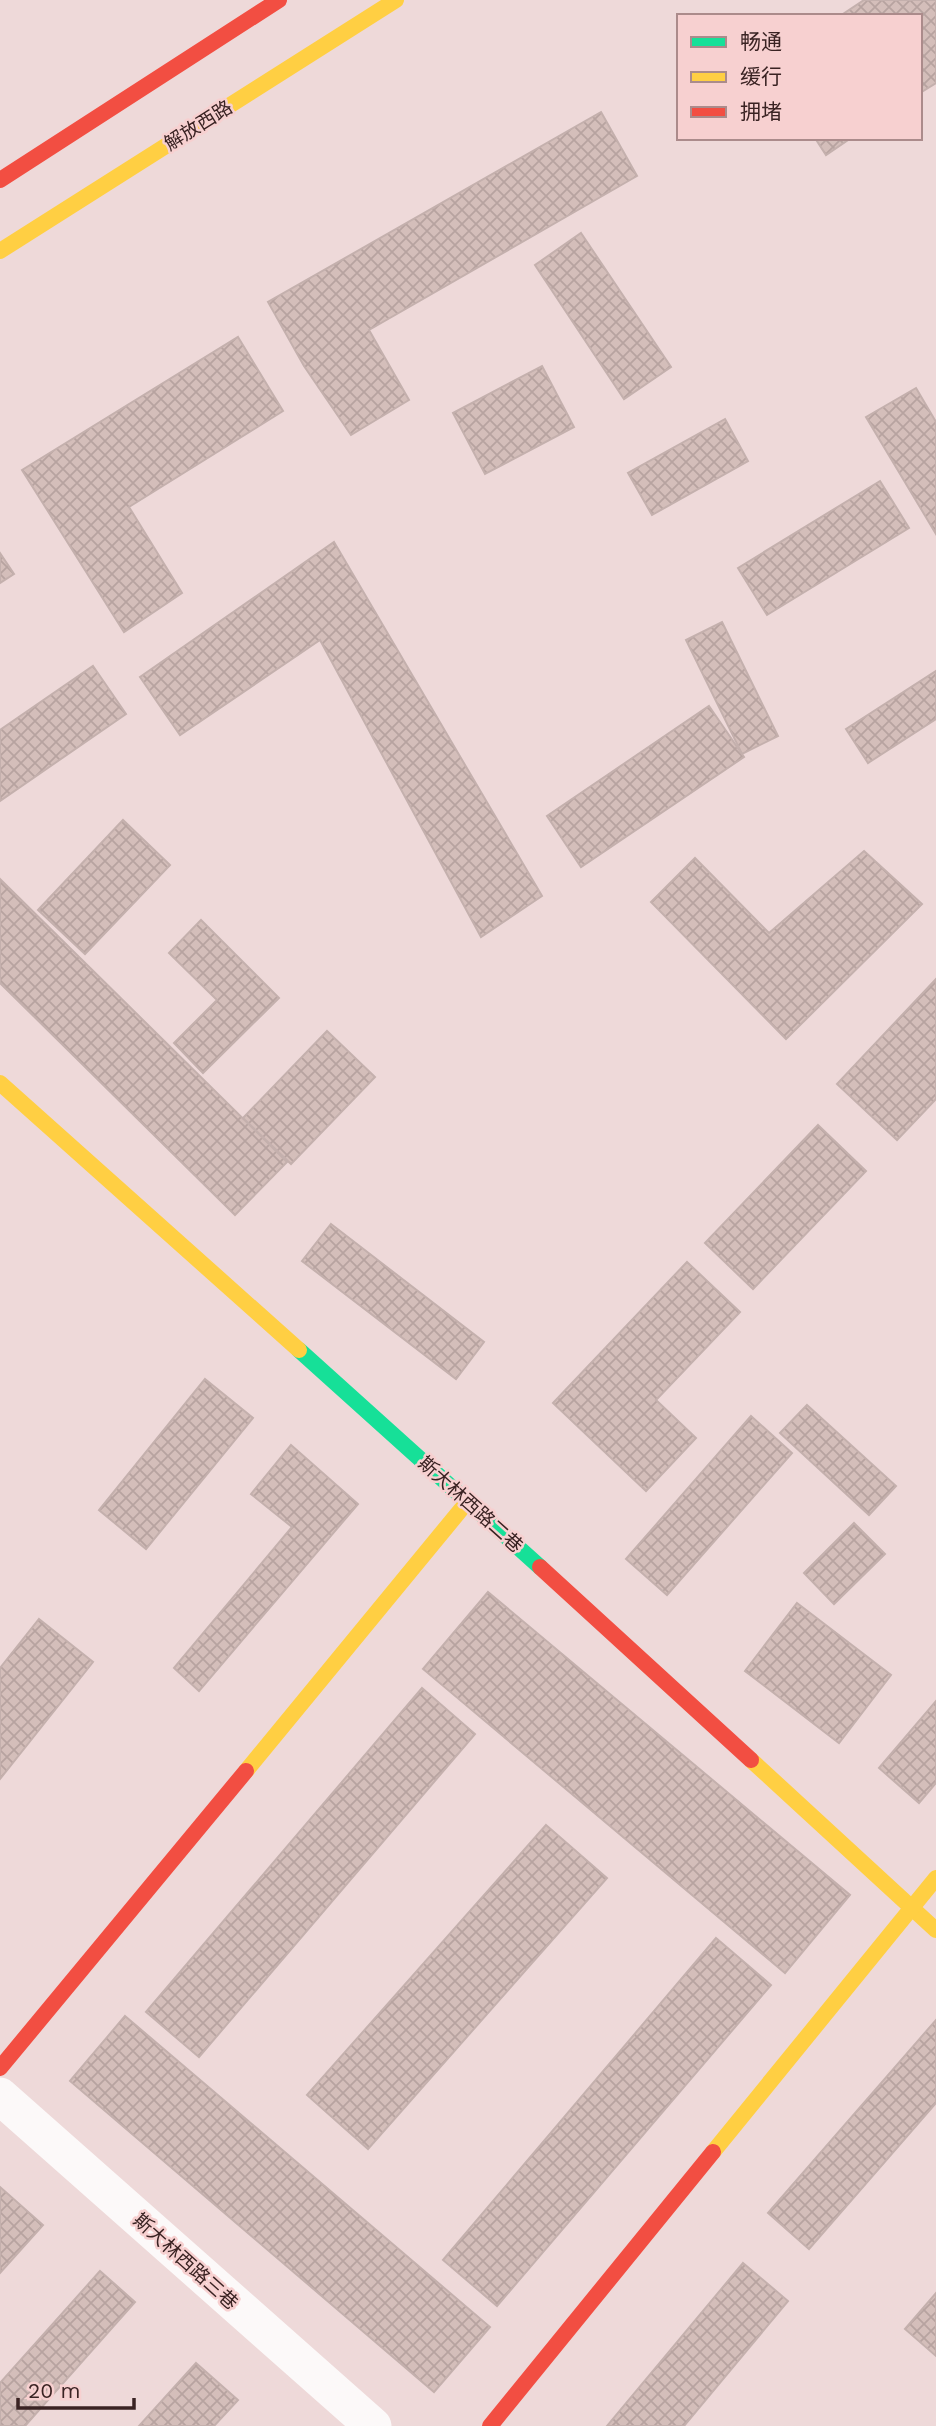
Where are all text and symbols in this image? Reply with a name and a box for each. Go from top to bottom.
legend [677,14,922,140]
text: 畅通 [740,29,782,54]
text: 缓行 [740,64,782,89]
street label: 解放西路 [160,96,237,155]
text: 拥堵 [740,99,782,124]
street label: 斯大林西路二巷 [414,1451,528,1557]
street label: 斯大林西路三巷 [129,2208,243,2314]
scale bar [18,2366,133,2410]
text: 20 m [28,2378,80,2403]

